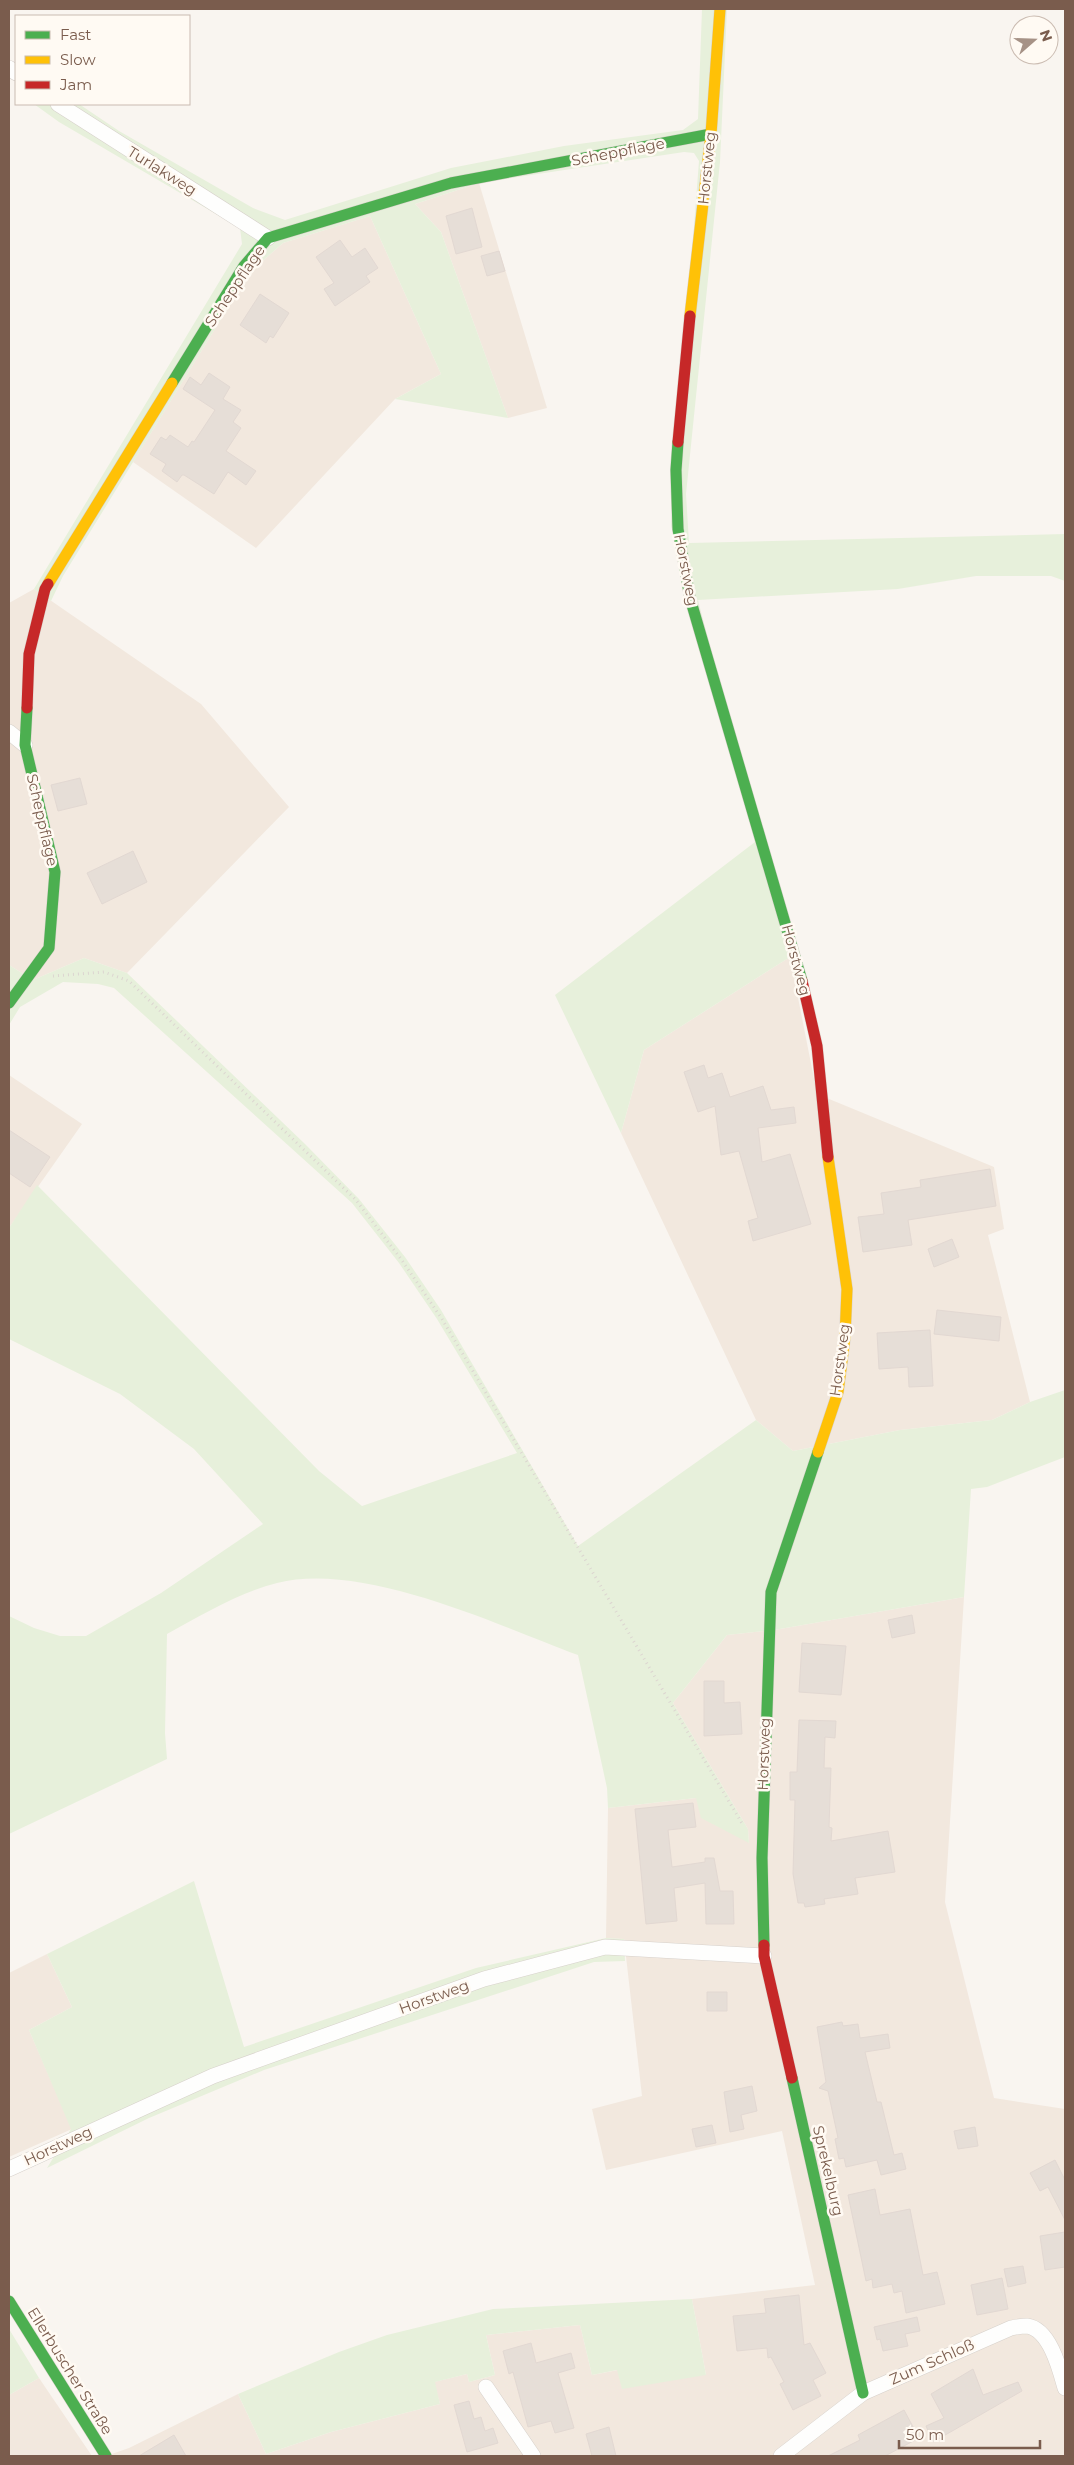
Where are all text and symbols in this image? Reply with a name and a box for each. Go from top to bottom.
legend [15,15,190,105]
north arrow [1009,15,1059,65]
text: Fast [60,25,91,44]
text: N [1036,27,1057,44]
text: Slow [60,50,96,69]
text: Jam [59,75,92,94]
street label: Horstweg [693,131,720,205]
street label: Scheppflage [570,133,666,170]
street label: Turlakweg [124,142,200,199]
street label: Scheppflage [200,241,269,330]
street label: Horstweg [670,532,703,608]
street label: Scheppflage [23,772,62,868]
street label: Horstweg [778,922,815,998]
street label: Horstweg [825,1322,854,1397]
street label: Horstweg [753,1717,774,1791]
street label: Horstweg [396,1975,471,2018]
street label: Horstweg [21,2121,95,2170]
street label: Sprekelburg [809,2124,848,2218]
street label: Ellerbuscher Straße [23,2303,117,2438]
street label: Zum Schloß [886,2334,977,2389]
scale bar [899,2418,1040,2450]
text: 50 m [906,2425,944,2444]

